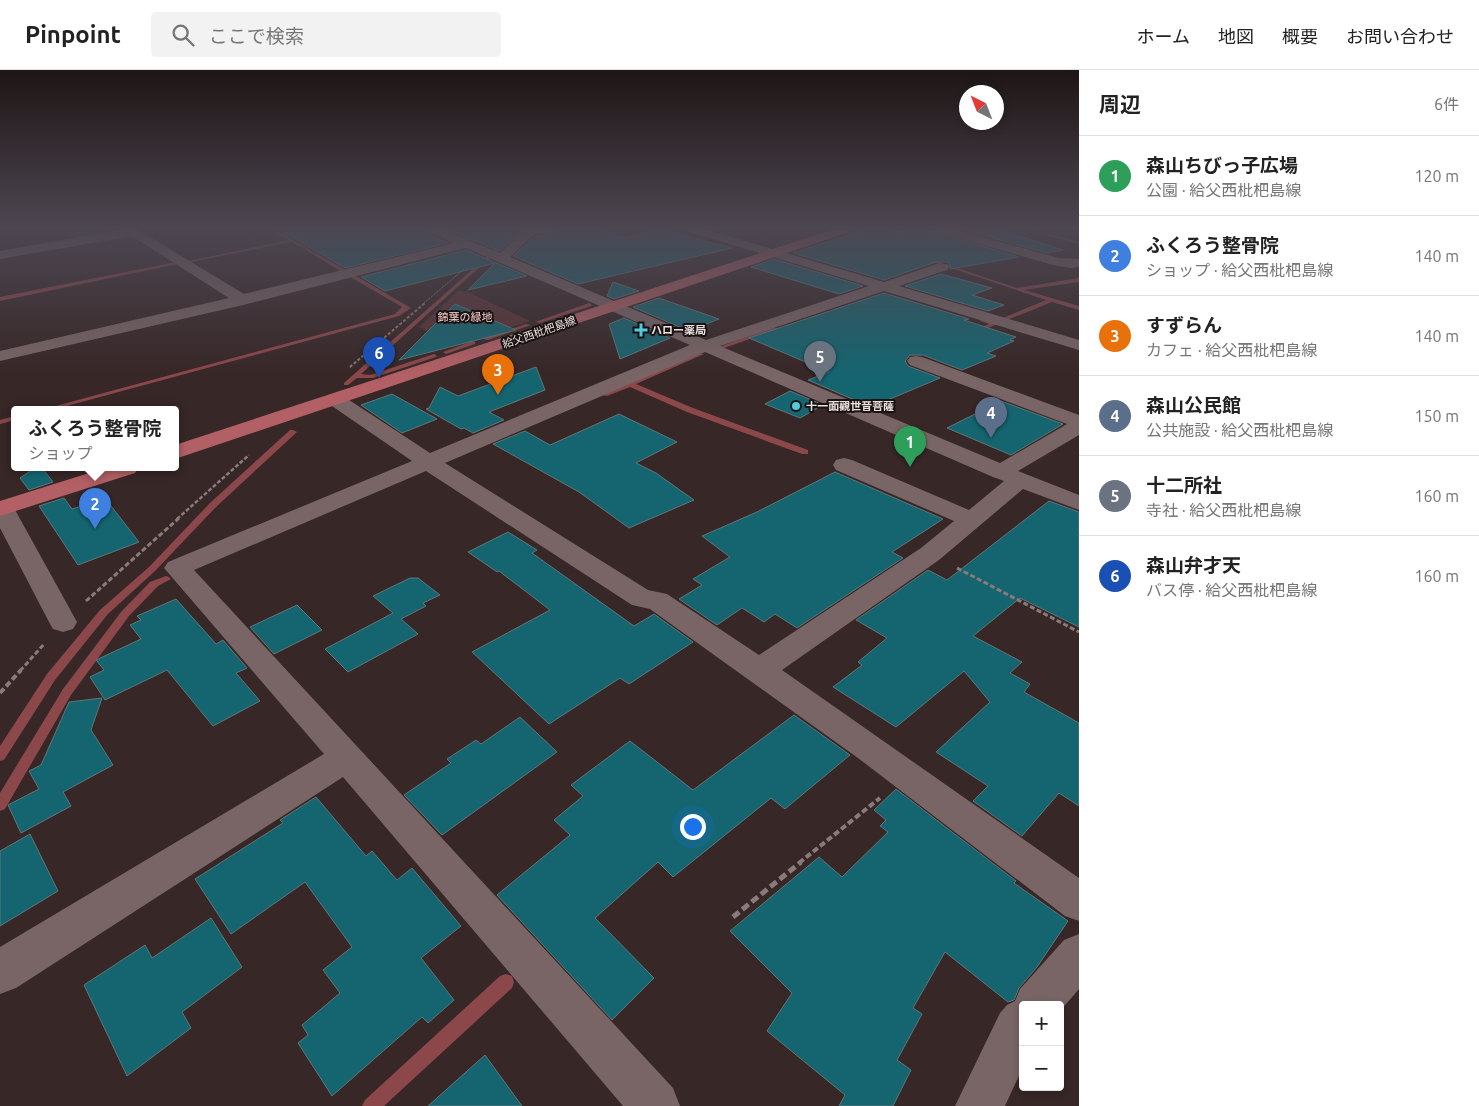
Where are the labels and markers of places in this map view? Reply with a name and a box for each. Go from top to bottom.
marker: ハロー薬局 [635,324,647,336]
place label: ハロー薬局 [651,324,706,336]
pin: 6 [363,337,395,378]
pin: 5 [804,341,836,382]
pin: 3 [482,354,514,395]
pin: 4 [975,397,1007,438]
marker: 十一面觀世音菩薩 [790,400,802,412]
place label: 十一面觀世音菩薩 [806,400,894,412]
pin: 1 [894,426,926,467]
pin: 2 [79,488,111,529]

